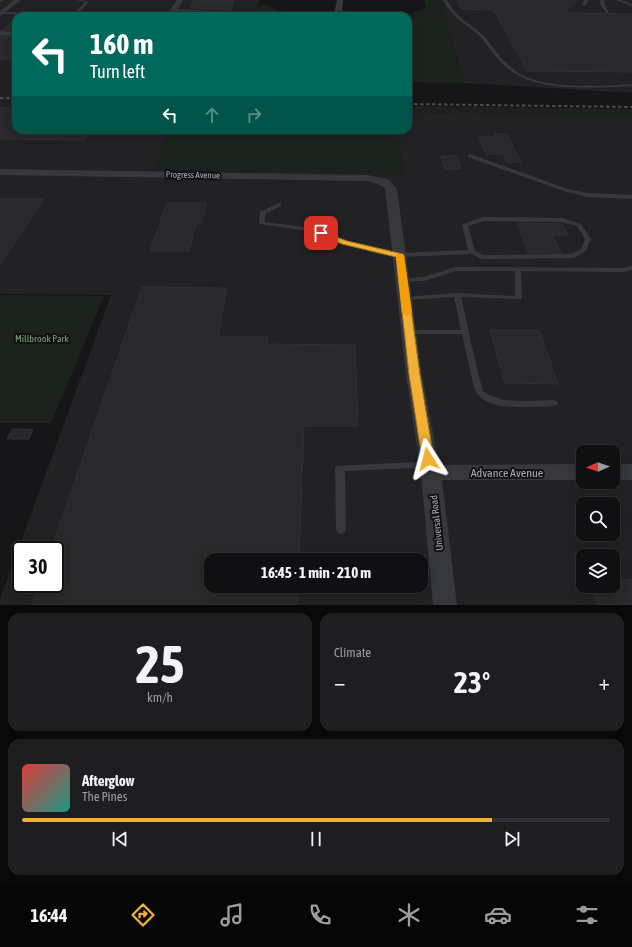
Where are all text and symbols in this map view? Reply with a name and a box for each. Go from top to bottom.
icon: left [24,28,76,80]
text: 160 m [90,28,153,60]
text: Turn left [90,61,145,82]
icon: left [159,104,181,126]
icon: ahead [201,104,223,126]
icon: right [243,104,265,126]
street label: Progress Avenue [166,170,220,180]
pin [304,216,338,250]
icon: arrive [310,222,332,244]
park label: Millbrook Park [15,333,70,344]
position arrow [407,438,449,480]
north arrow [576,445,620,489]
map controls [576,445,620,593]
street label: Advance Avenue [471,466,543,480]
street label: Universal Road [428,494,445,551]
button: search [576,497,620,541]
speed limit sign: 30 [12,541,64,593]
button: layers [576,549,620,593]
text: 16:45 · 1 min · 210 m [261,564,371,581]
text: 25 [136,634,184,694]
text: Climate [334,645,371,660]
text: 23° [454,665,490,699]
text: − [334,669,345,695]
text: + [599,669,610,695]
text: km/h [147,690,173,705]
text: Afterglow [82,772,135,789]
text: The Pines [82,789,127,804]
icon: previous [109,828,131,850]
icon: pause [305,828,327,850]
icon: next [501,828,523,850]
icon: directions [129,901,157,929]
icon: music [218,901,246,929]
icon: phone [306,901,334,929]
icon: climate [395,901,423,929]
icon: car [484,901,512,929]
icon: filters [573,901,601,929]
text: 16:44 [30,905,68,926]

